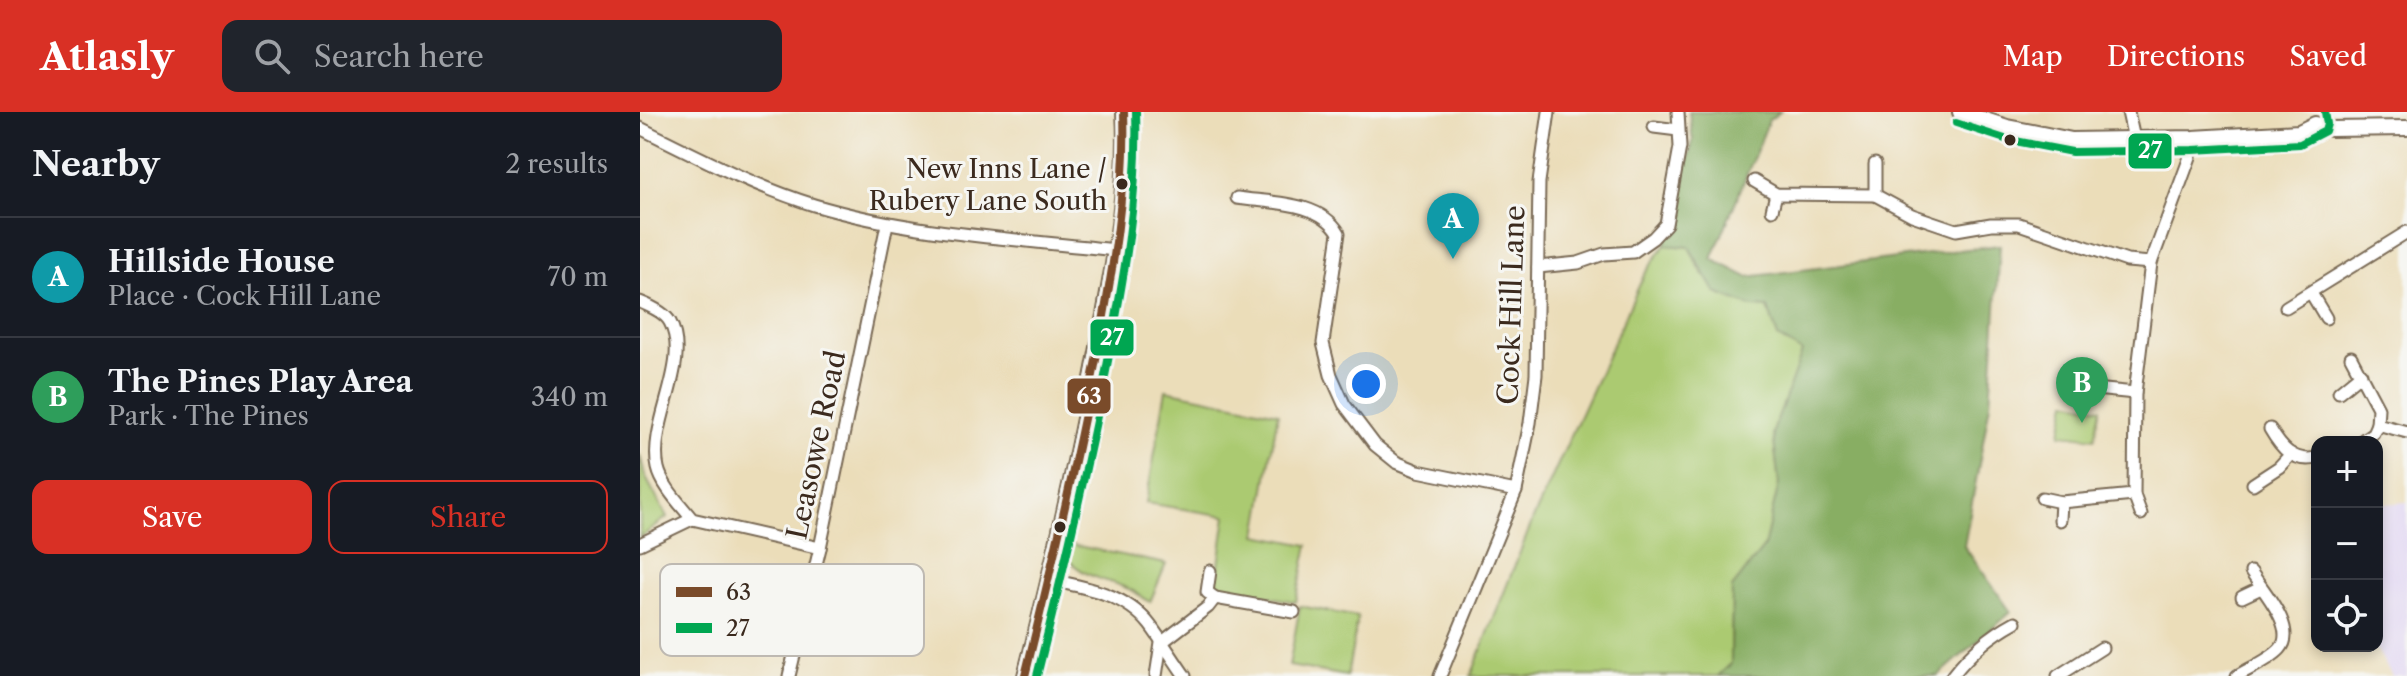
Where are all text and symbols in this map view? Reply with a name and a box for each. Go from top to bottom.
search box [222,20,782,92]
text: Atlasly [40,33,174,80]
icon: search [250,34,294,78]
text: Search here [314,38,484,75]
text: Map [2003,39,2063,73]
text: Directions [2107,39,2245,73]
text: Saved [2289,39,2367,73]
unlabelled marker [2002,132,2018,148]
line badge: 27 [2127,132,2173,170]
text: 27 [2138,137,2163,164]
text: Nearby [32,143,160,185]
text: 2 results [505,148,608,180]
place label: New Inns Lane / Rubery Lane South [869,153,1107,217]
marker: New Inns Lane / Rubery Lane South [1114,176,1130,192]
pin: A [1427,193,1479,259]
street label: Cock Hill Lane [1491,205,1531,405]
text: Hillside House [108,243,335,280]
text: A [48,261,68,293]
text: 70 m [548,261,608,293]
text: Place · Cock Hill Lane [108,280,381,312]
line badge: 27 [1089,318,1135,357]
text: 27 [1100,324,1125,351]
street label: Leasowe Road [779,347,853,543]
pin: B [2056,357,2108,423]
text: The Pines Play Area [108,363,413,400]
your location [1346,364,1386,404]
line badge: 63 [1066,377,1112,415]
text: B [48,381,68,413]
text: 340 m [531,381,608,413]
text: 63 [1076,383,1102,410]
text: Park · The Pines [108,400,309,432]
map controls [2311,436,2383,652]
button: + [2311,436,2383,508]
button: Save [32,480,312,554]
button: Share [328,480,608,554]
button: − [2311,508,2383,580]
unlabelled marker [1052,519,1068,535]
legend [660,564,924,656]
text: 63 [726,579,751,606]
button: locate [2311,580,2383,652]
text: 27 [726,615,750,642]

